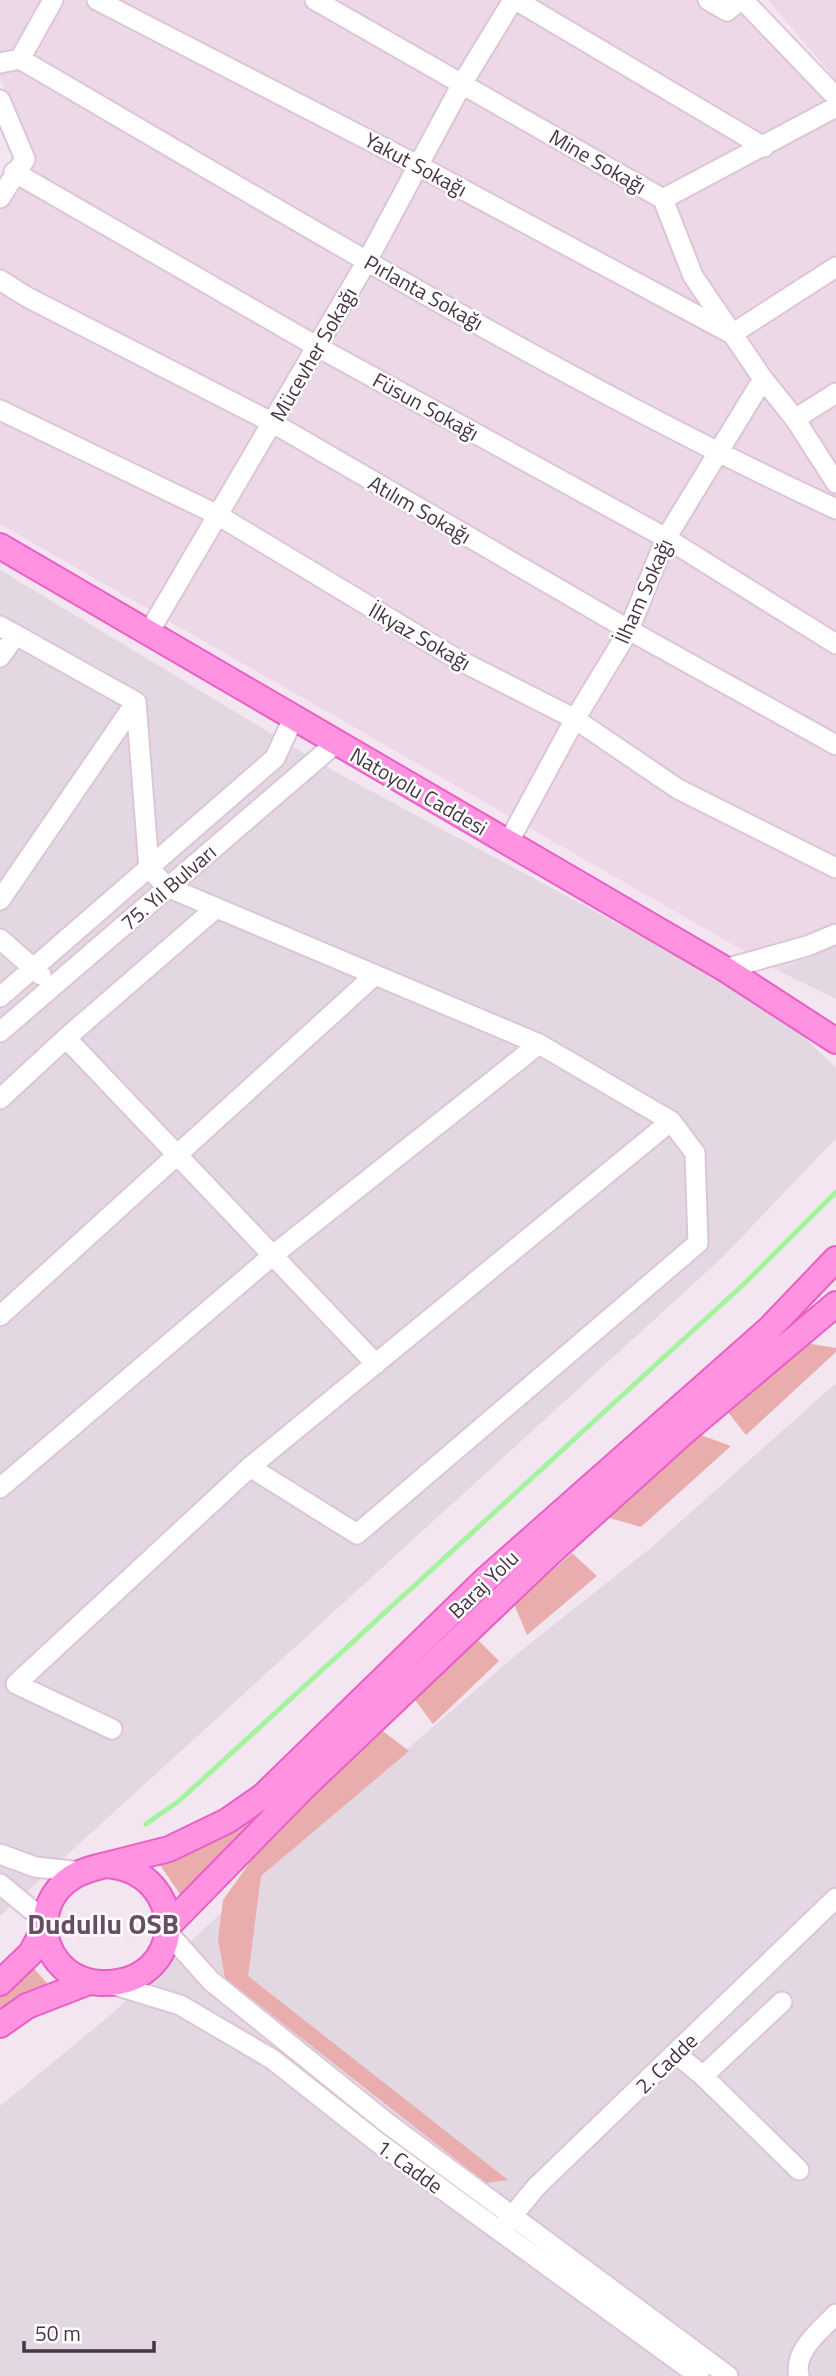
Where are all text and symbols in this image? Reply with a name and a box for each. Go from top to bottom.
street label: Mine Sokağı [544,120,652,202]
street label: Yakut Sokağı [359,124,473,204]
street label: Pırlanta Sokağı [359,246,489,338]
street label: Mücevher Sokağı [262,281,364,427]
street label: Füsun Sokağı [367,364,485,448]
street label: Atılım Sokağı [363,467,477,551]
street label: İlham Sokağı [606,533,680,649]
street label: İlkyaz Sokağı [363,594,477,678]
street label: Natoyolu Caddesi [344,739,494,843]
street label: 75. Yıl Bulvarı [113,836,223,938]
street label: Baraj Yolu [440,1542,526,1626]
district label: Dudullu OSB [27,1902,179,1945]
street label: 2. Cadde [628,2025,704,2101]
street label: 1. Cadde [370,2131,450,2201]
scale bar [24,2310,154,2354]
text: 50 m [35,2317,81,2349]

